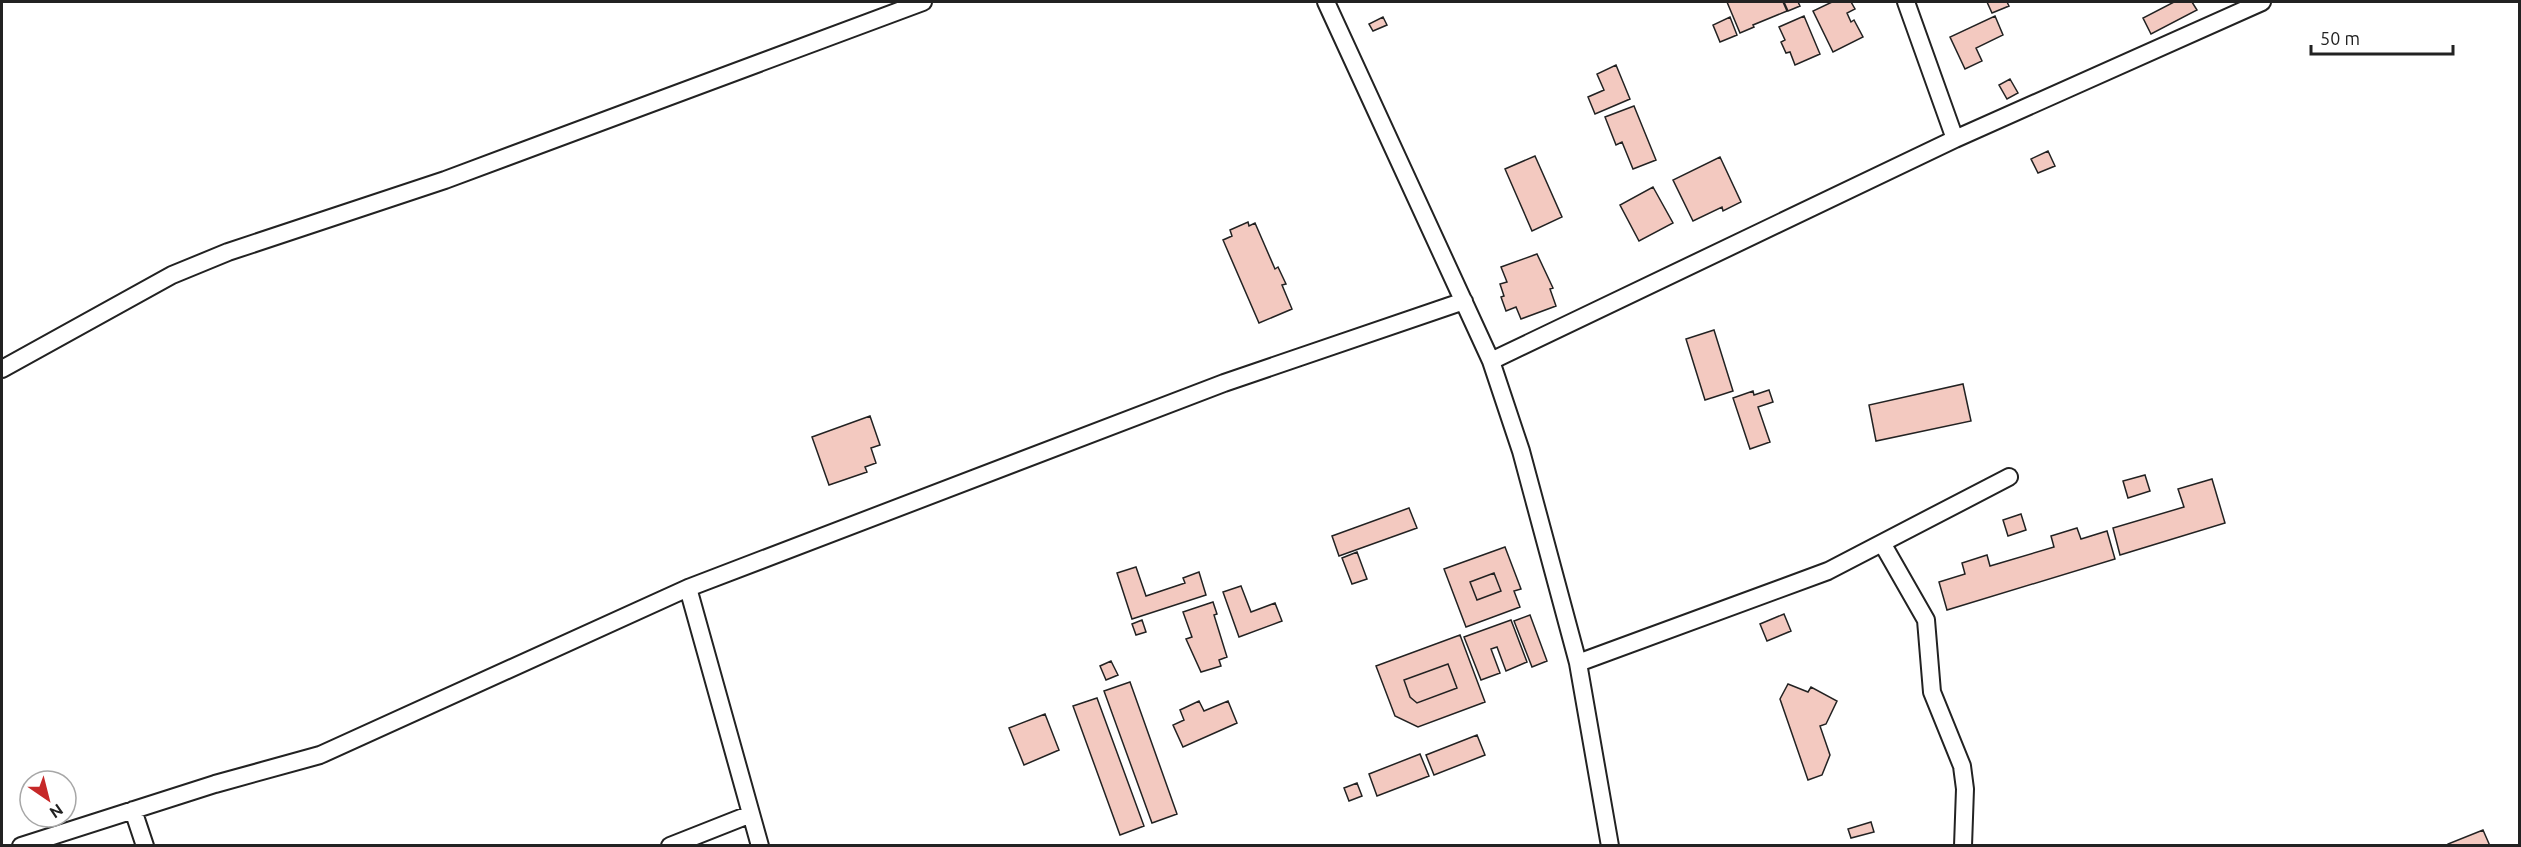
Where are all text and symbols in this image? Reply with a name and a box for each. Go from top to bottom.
scale bar [2311,18,2454,56]
text: 50 m [2320,28,2360,48]
north arrow [18,769,78,829]
text: N [47,800,67,822]

